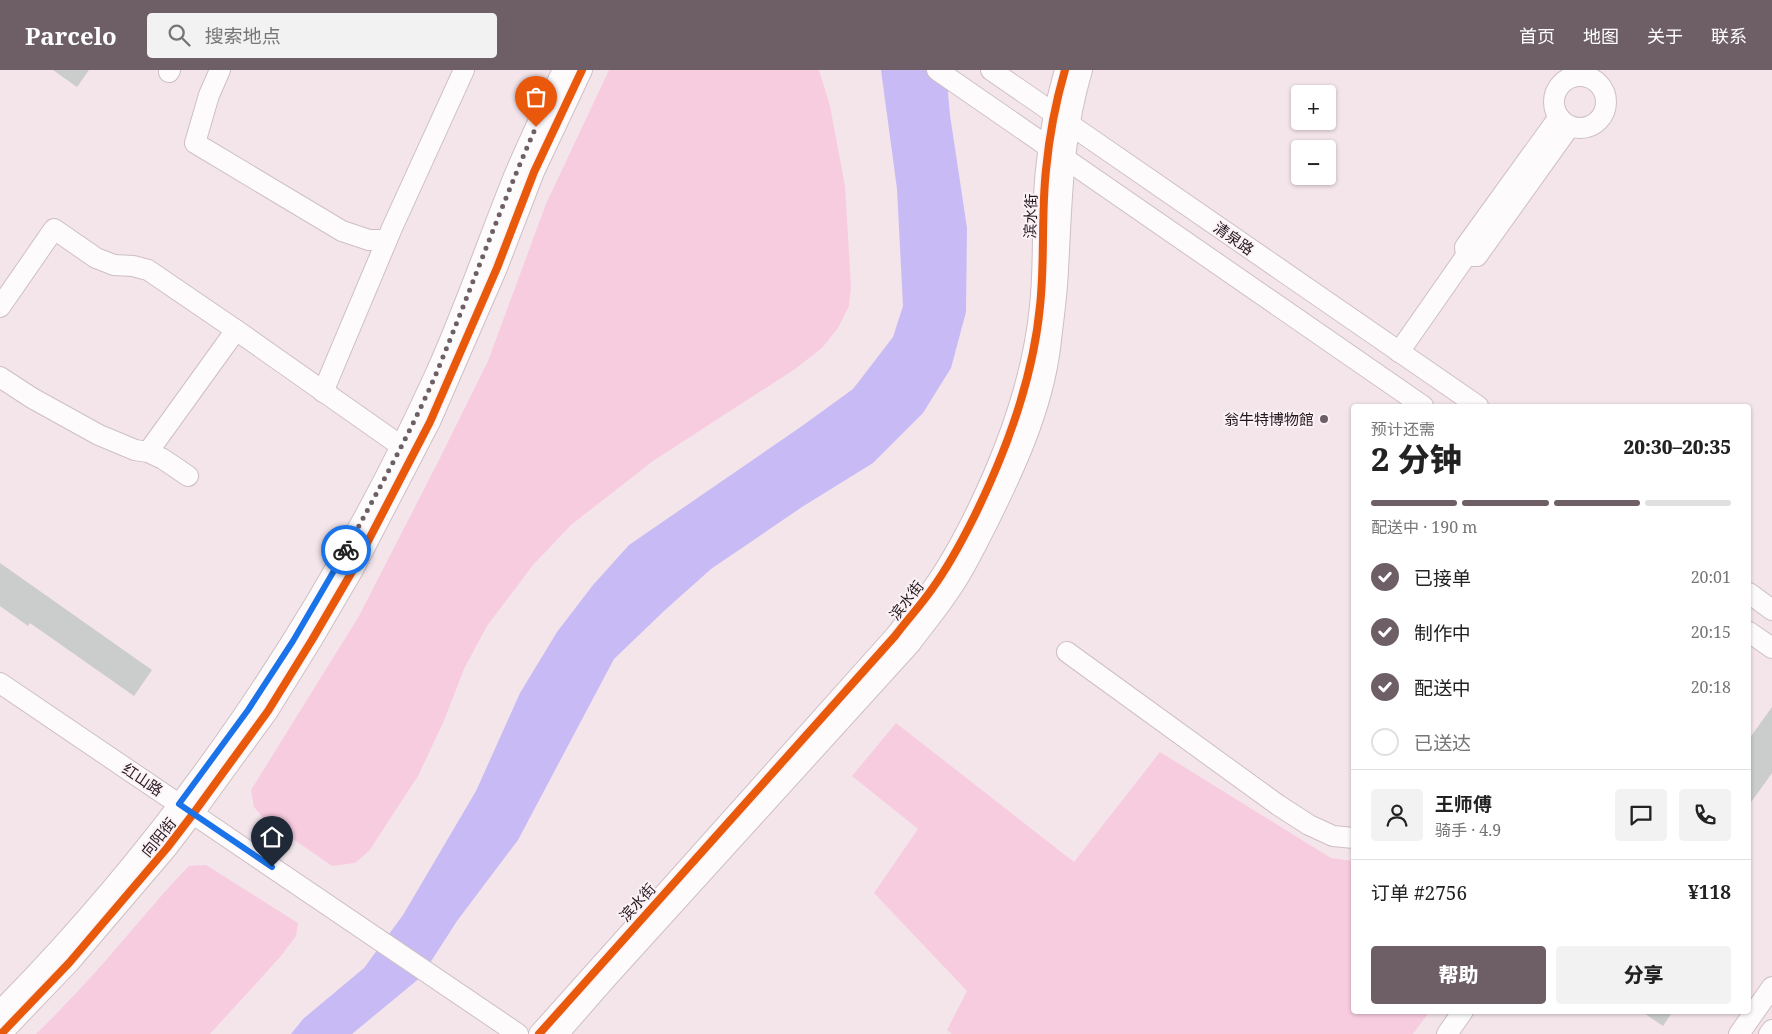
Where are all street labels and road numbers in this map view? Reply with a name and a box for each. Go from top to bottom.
street label: 滨水街 [1019,193,1041,239]
street label: 清泉路 [1210,217,1258,259]
street label: 滨水街 [884,576,928,624]
street label: 红山路 [119,758,167,800]
street label: 向阳街 [136,813,180,861]
street label: 滨水街 [615,879,659,925]

